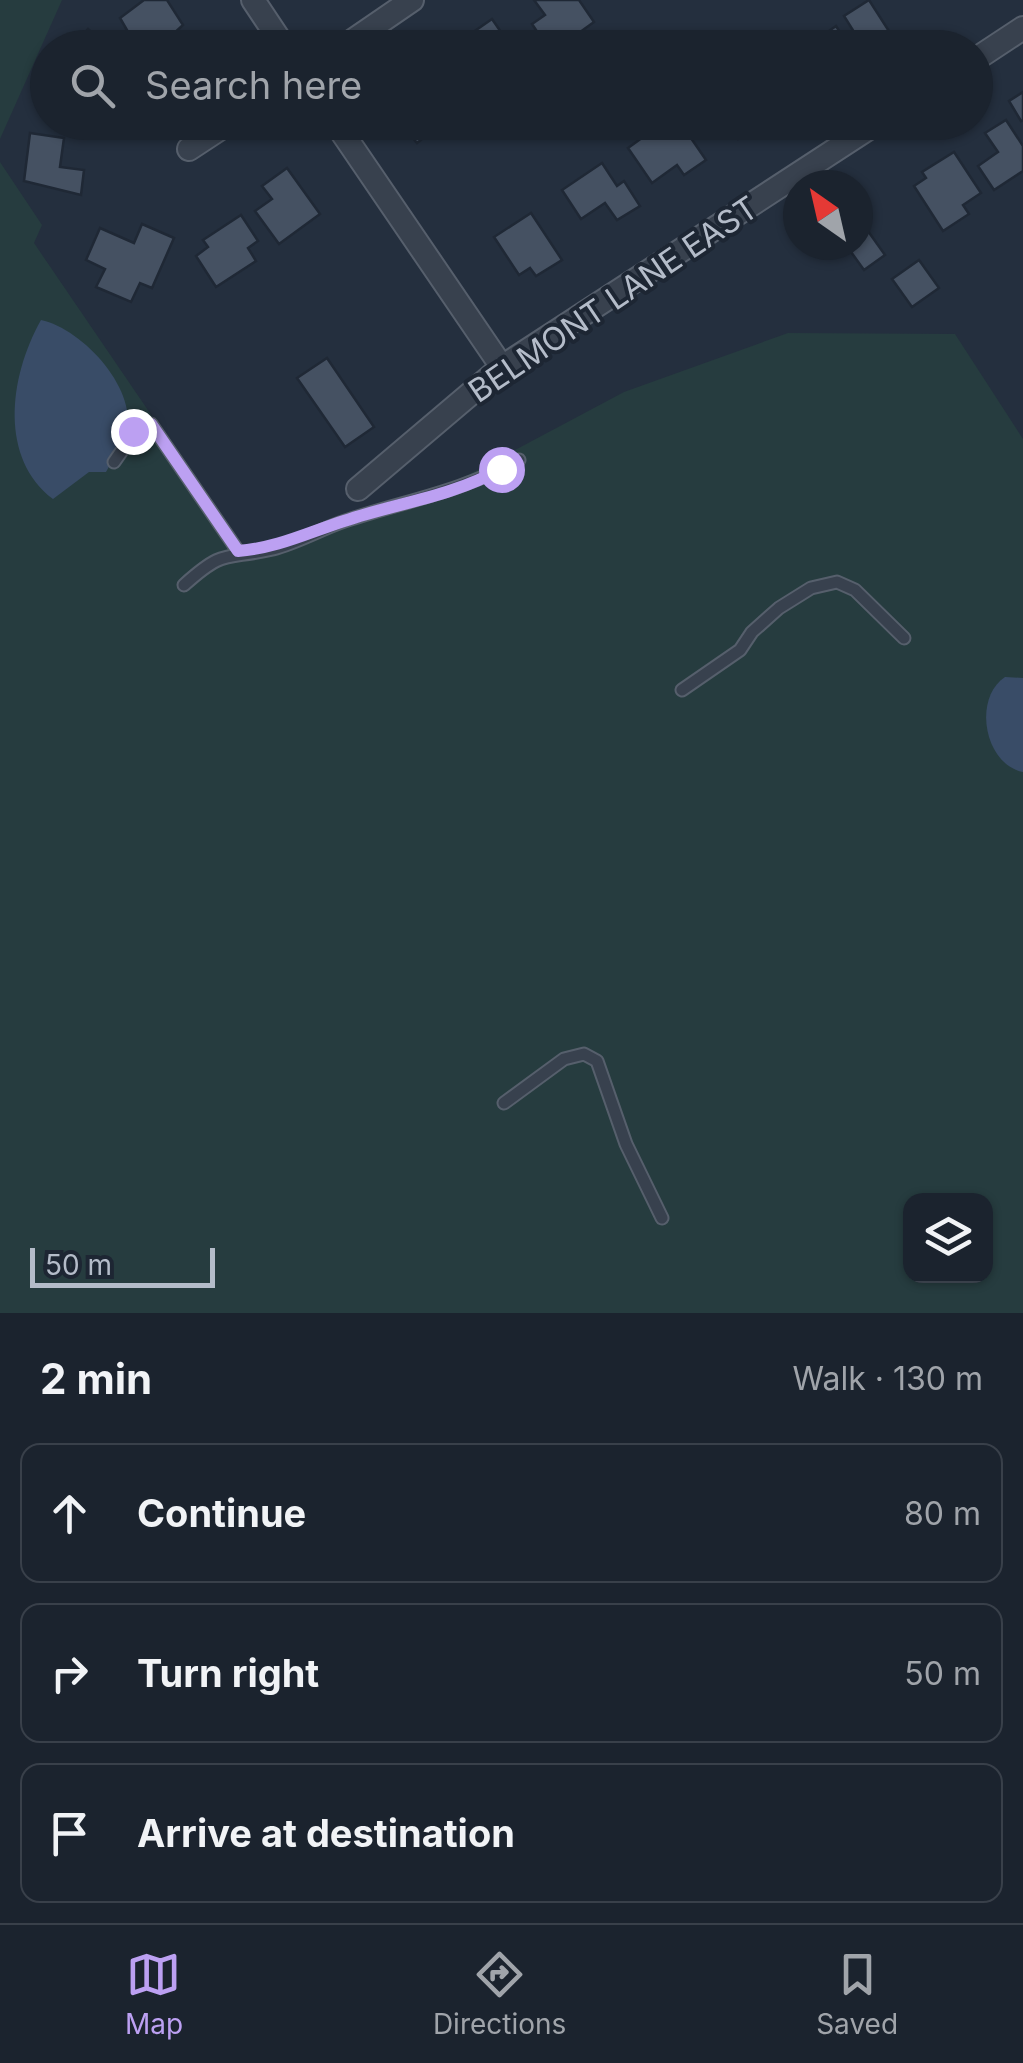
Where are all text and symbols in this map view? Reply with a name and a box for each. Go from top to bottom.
search box [30,30,993,140]
icon: search [65,58,120,113]
text: Search here [145,62,362,108]
north arrow [783,170,873,260]
street label: BELMONT LANE EAST [461,188,765,410]
route end [111,409,157,455]
route start [479,447,525,493]
map controls [903,1193,993,1283]
button: layers [903,1193,993,1283]
scale bar [30,1243,215,1288]
text: 50 m [45,1248,112,1282]
text: 2 min [40,1353,152,1404]
text: Walk · 130 m [793,1359,983,1398]
icon: ahead [42,1486,97,1541]
text: Continue [137,1490,306,1536]
text: 80 m [904,1494,981,1533]
icon: right [42,1646,97,1701]
text: Turn right [137,1650,319,1696]
text: 50 m [904,1654,981,1693]
icon: arrive [42,1806,97,1861]
text: Arrive at destination [137,1810,515,1856]
tab: Map [125,1947,183,2041]
tab: Directions [433,1947,566,2041]
tab: Saved [816,1947,898,2041]

